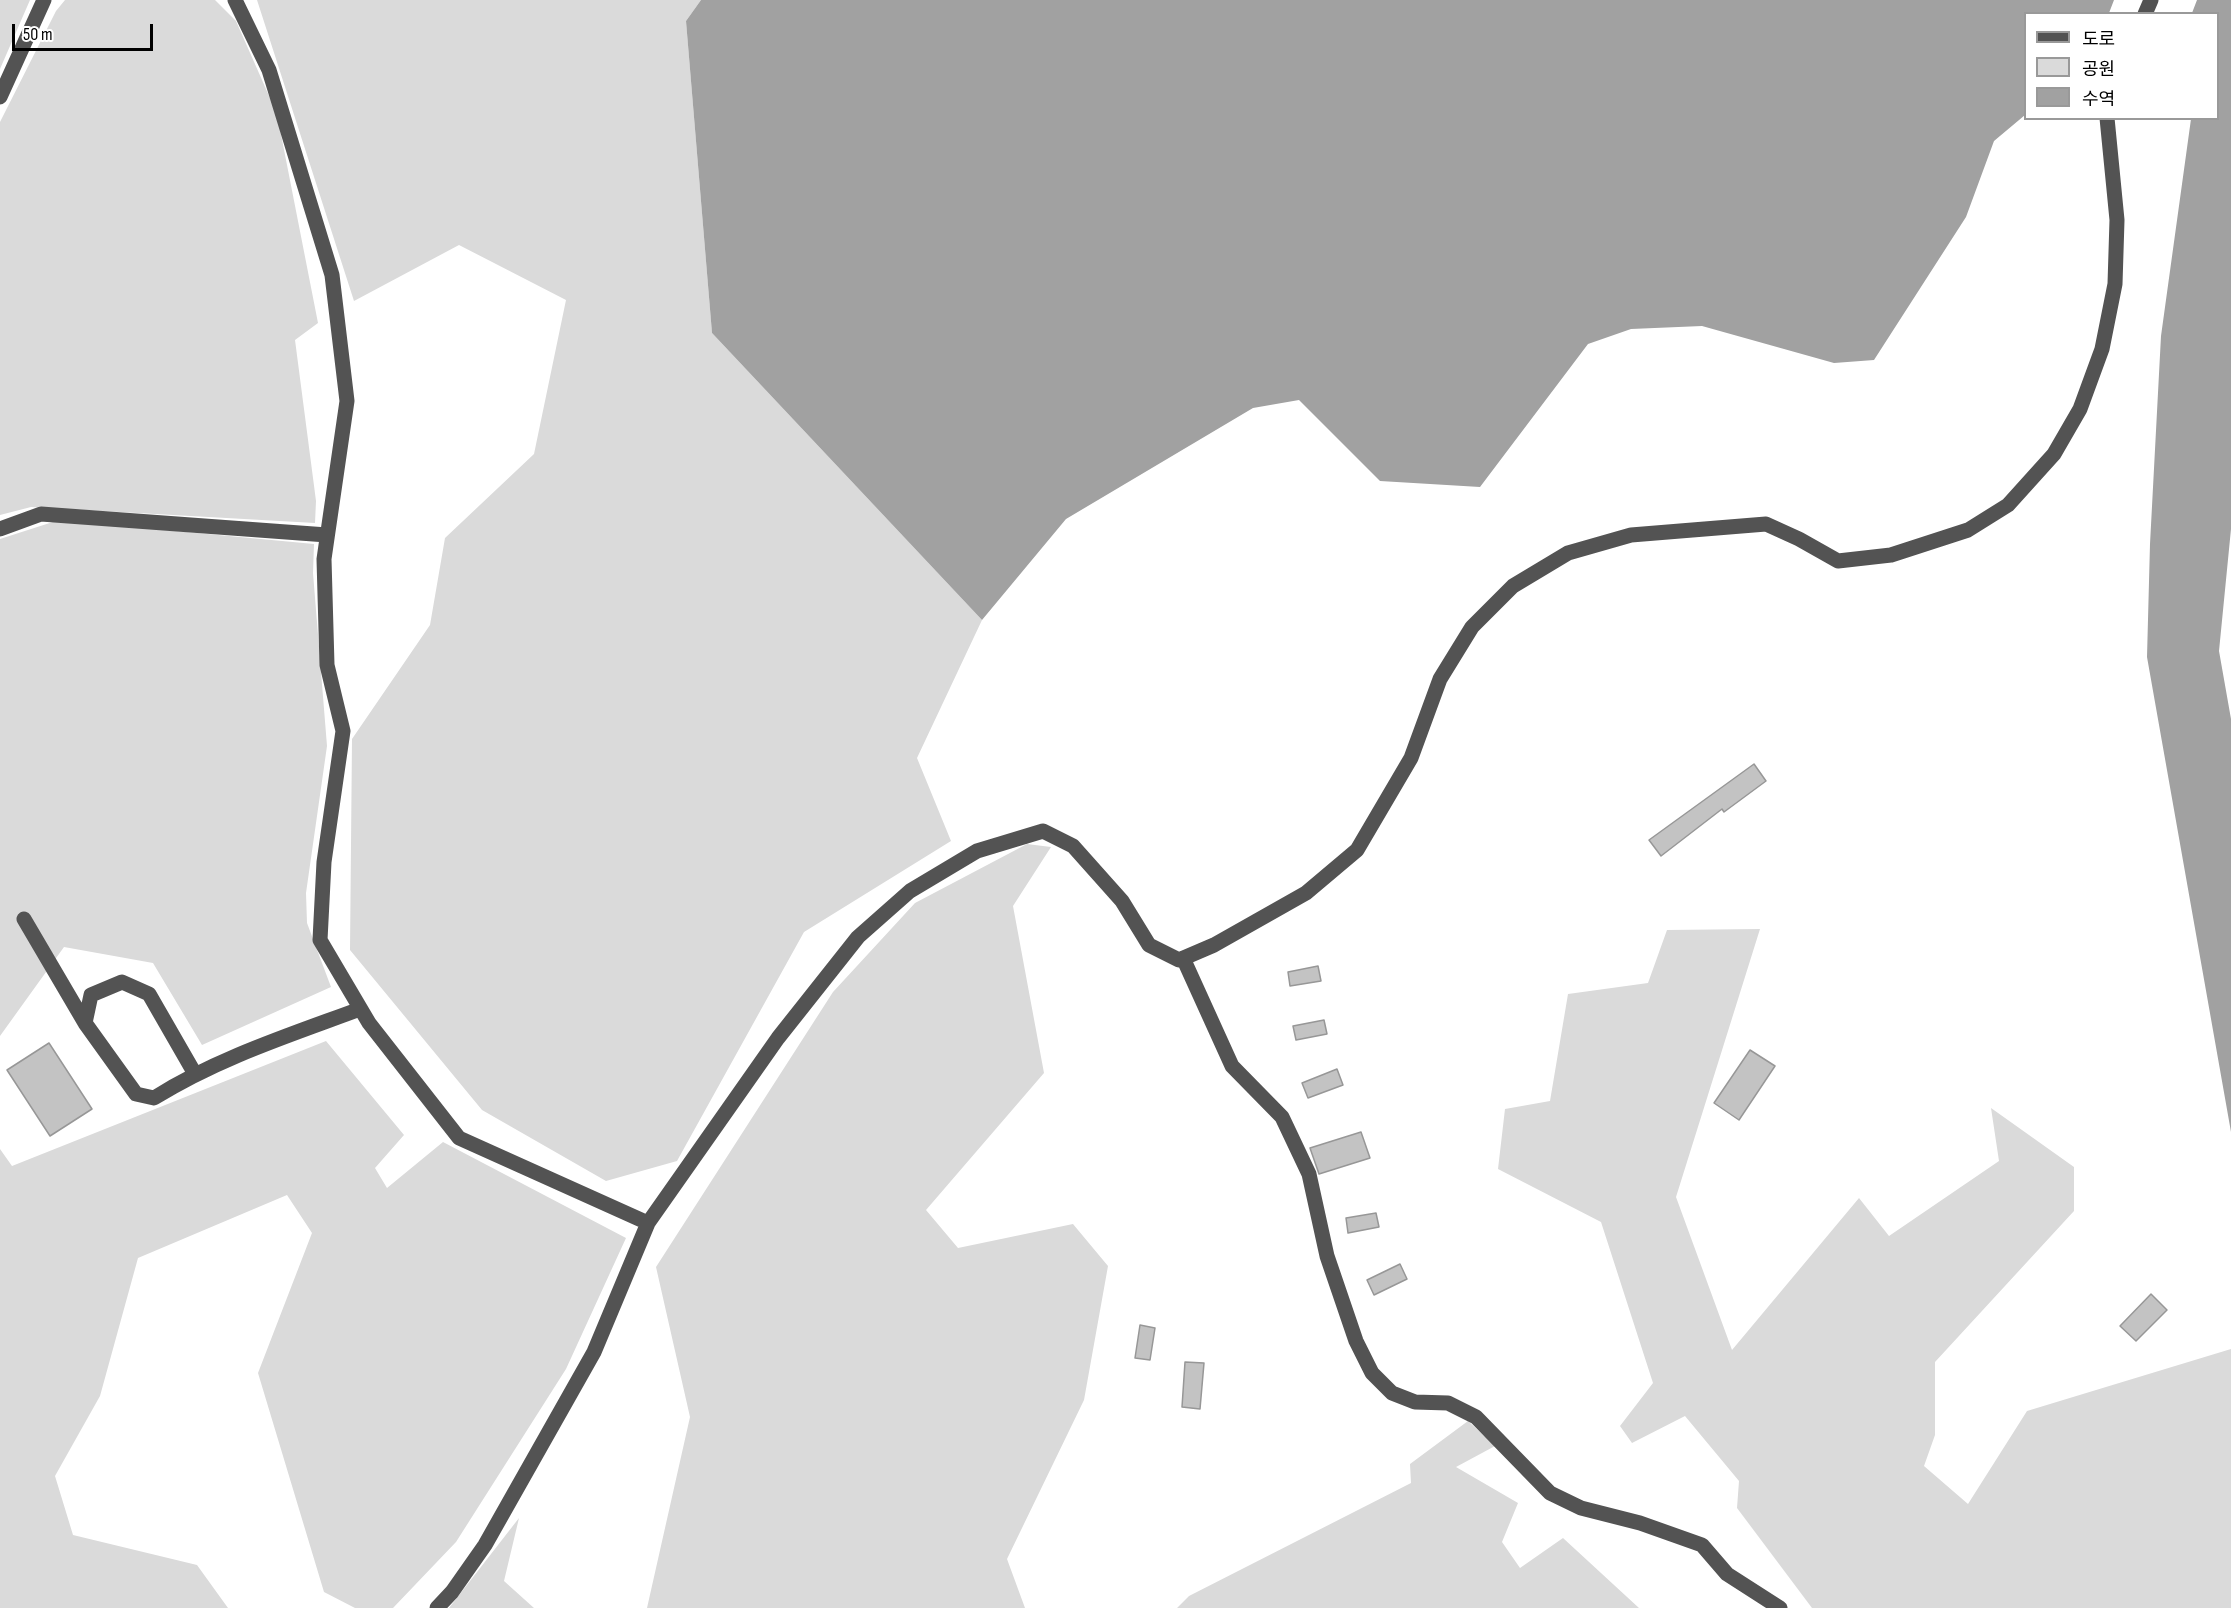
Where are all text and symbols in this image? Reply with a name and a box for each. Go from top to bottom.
scale bar [15,12,156,50]
legend [2024,12,2219,120]
text: 50 m [23,24,53,45]
text: 도로 [2082,29,2115,50]
text: 공원 [2082,59,2115,80]
text: 수역 [2082,89,2115,110]

